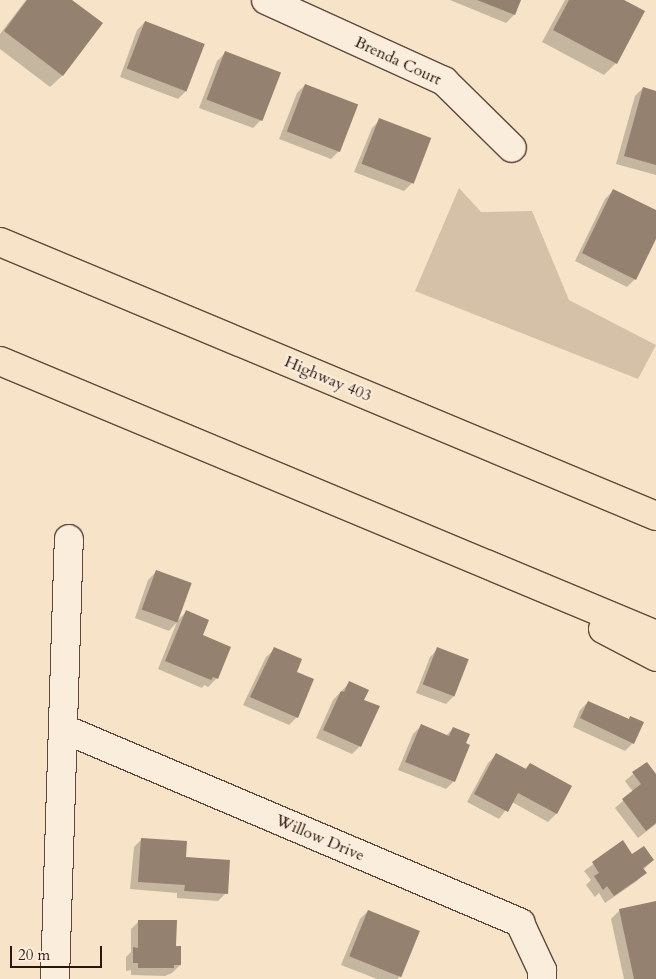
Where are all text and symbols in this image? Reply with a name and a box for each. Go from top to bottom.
street label: Brenda Court [352,33,444,89]
street label: Highway 403 [282,352,374,406]
street label: Willow Drive [273,811,367,865]
scale bar [12,936,105,968]
text: 20 m [18,945,50,965]

